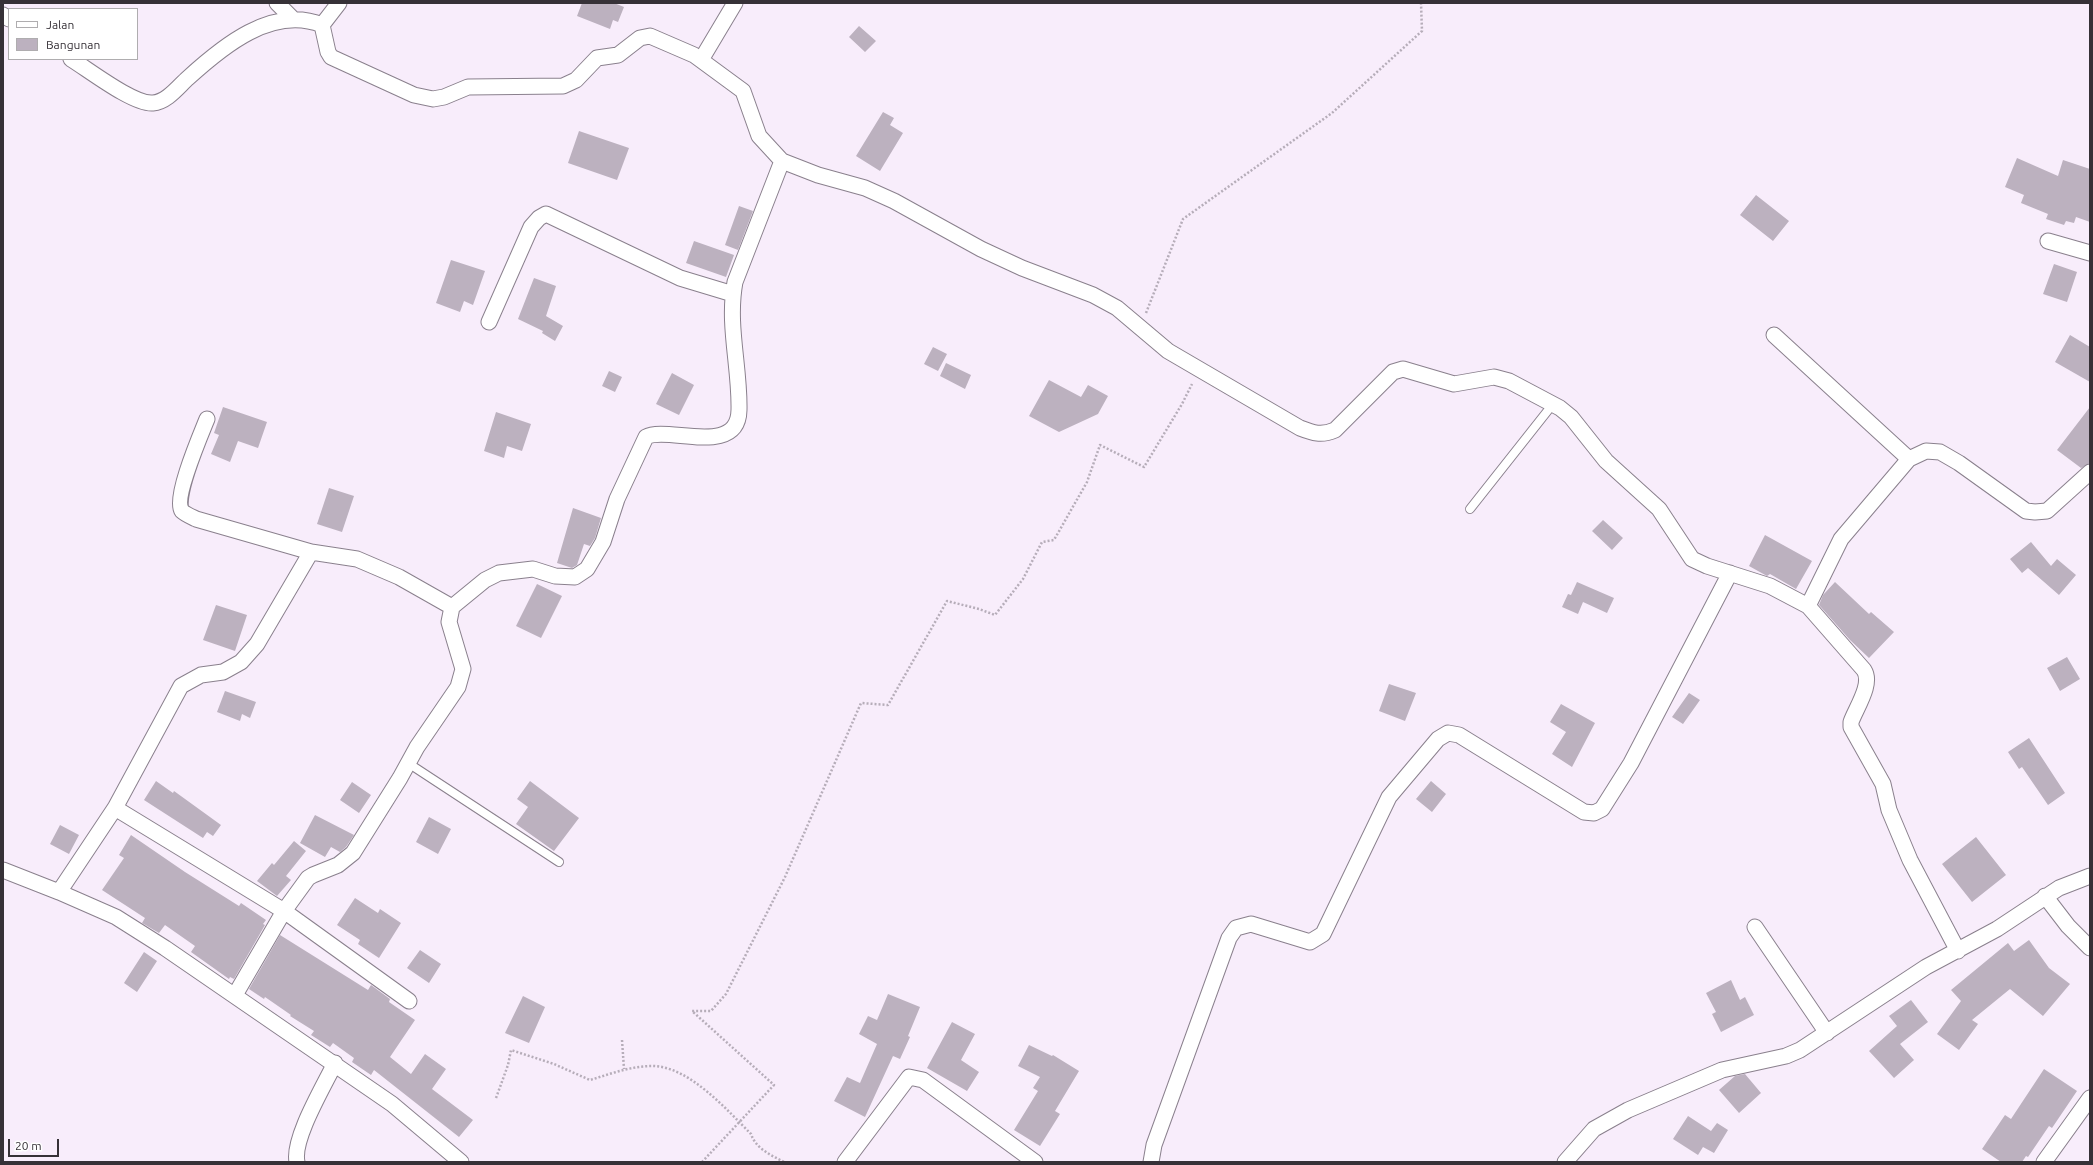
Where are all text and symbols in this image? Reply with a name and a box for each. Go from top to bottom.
legend [8,8,138,60]
text: Jalan [46,18,74,31]
text: Bangunan [46,38,100,51]
scale bar [10,1131,61,1157]
text: 20 m [15,1139,42,1152]

